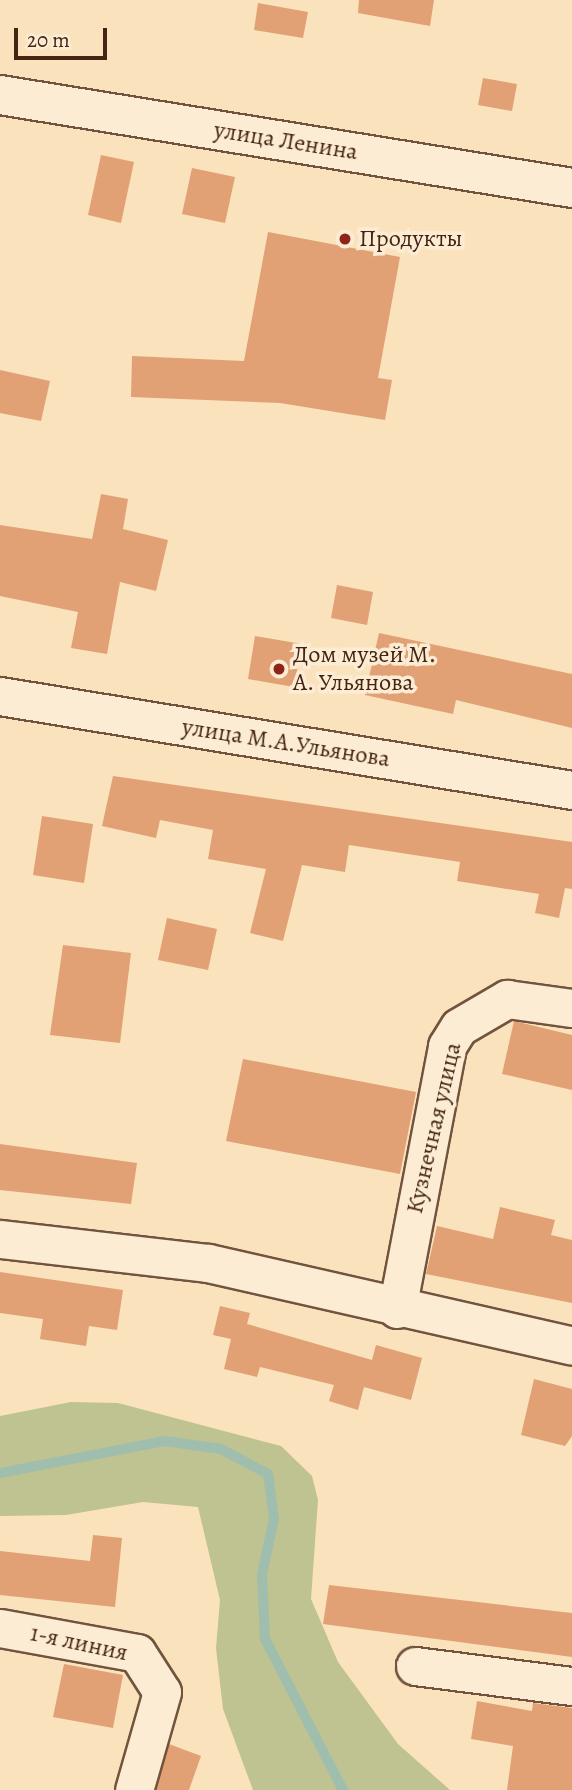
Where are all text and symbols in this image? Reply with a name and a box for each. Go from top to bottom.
scale bar [18,14,110,58]
text: 20 m [27,26,70,54]
street label: улица Ленина [212,115,360,167]
place label: Продукты [359,225,463,253]
marker: Продукты [337,231,353,247]
place label: Дом музей М. А. Ульянова [293,641,436,697]
marker: Дом музей М. А. Ульянова [271,661,287,677]
street label: улица М.А.Ульянова [180,712,392,774]
street label: Кузнечная улица [400,1040,468,1216]
street label: 1-я линия [28,1619,130,1667]

